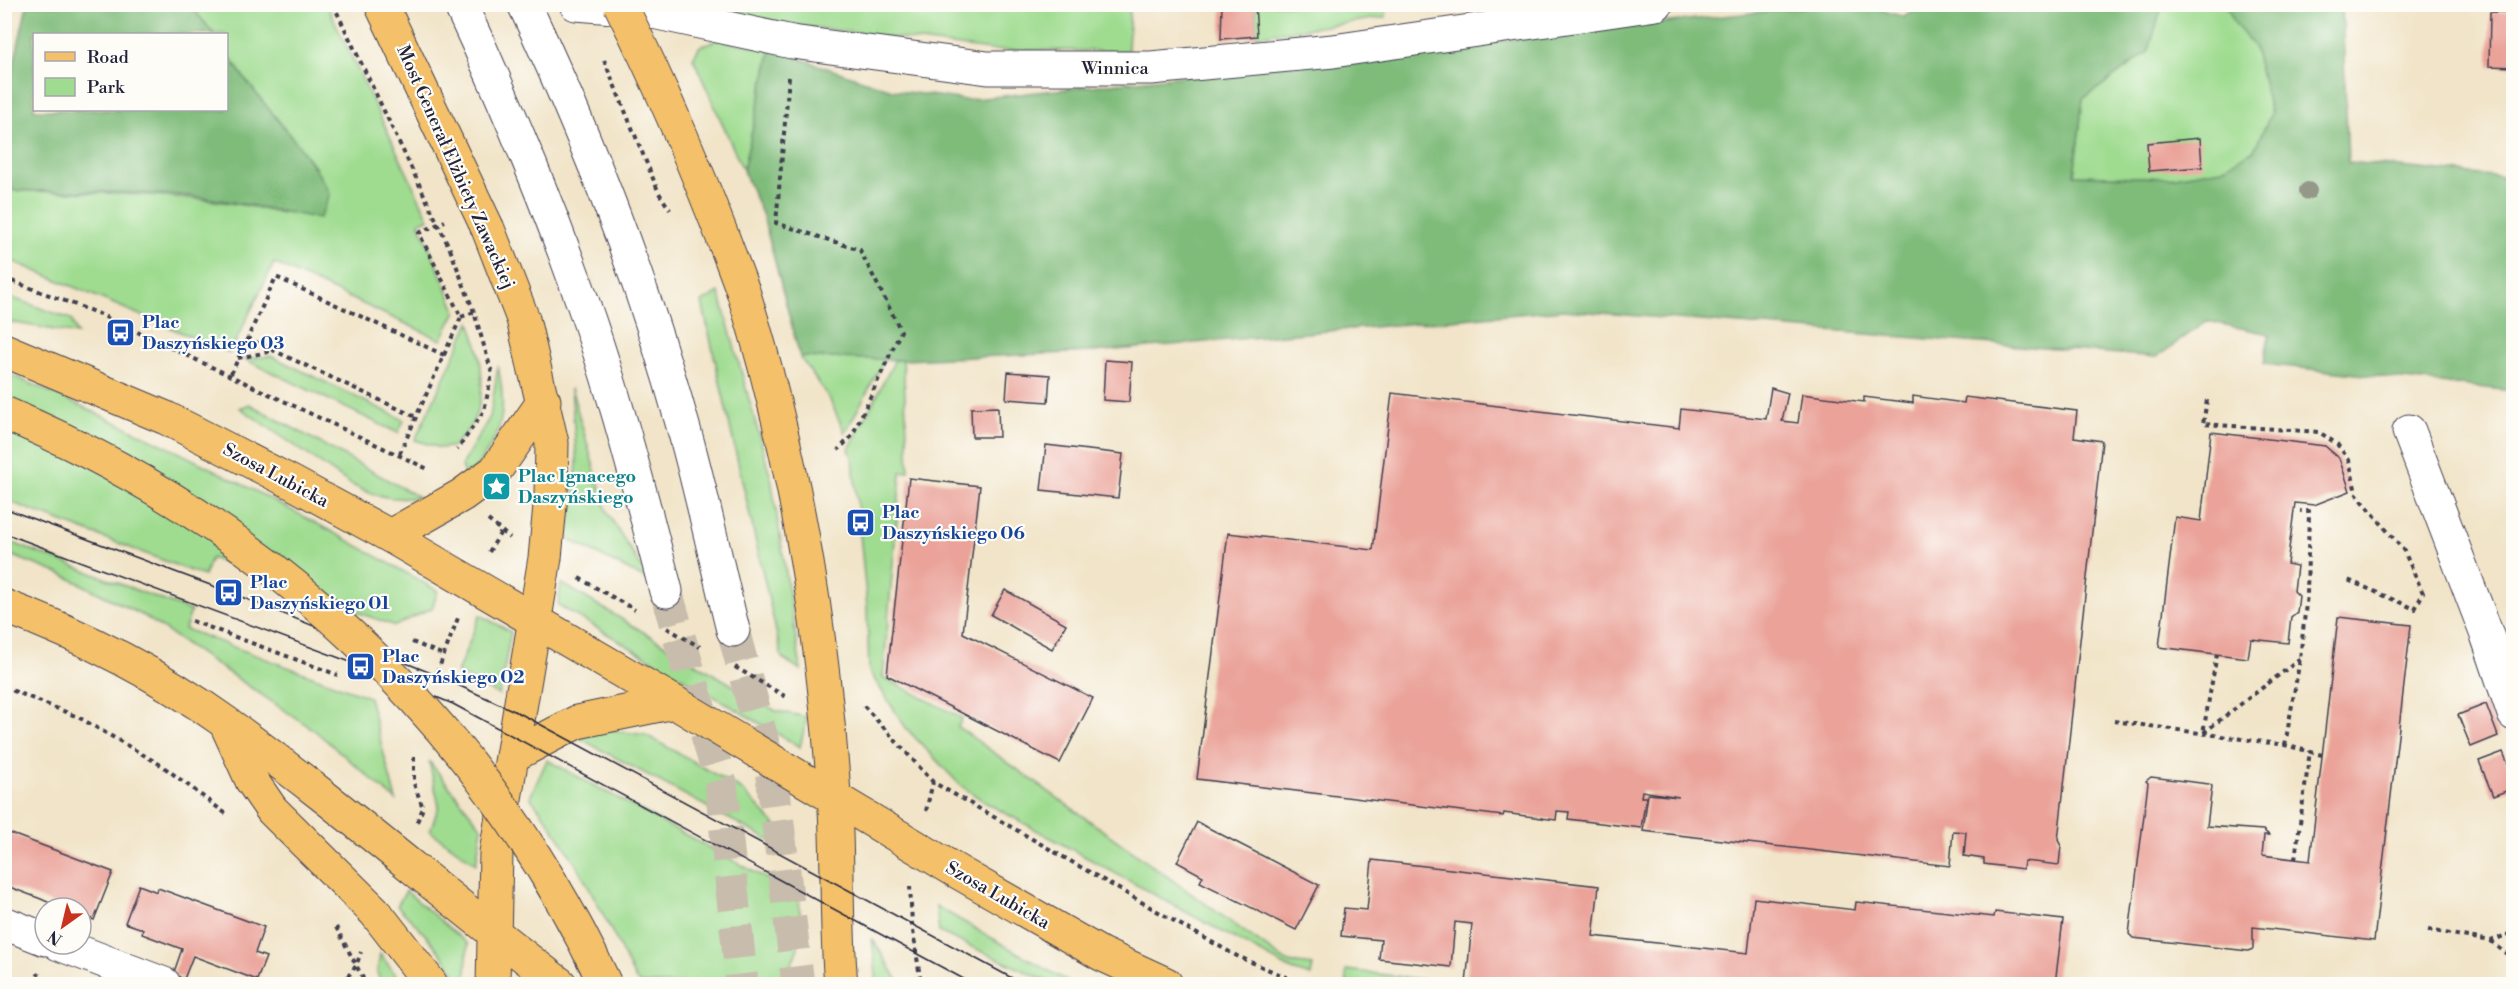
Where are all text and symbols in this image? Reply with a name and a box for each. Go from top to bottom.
legend [33,33,228,111]
street label: Most Generał Elżbiety Zawackiej [391,42,520,293]
text: Road [87,46,130,69]
street label: Winnica [1080,57,1149,80]
text: Park [87,76,126,99]
place label: Plac Daszyńskiego 03 [142,311,284,355]
bus stop icon: Plac Daszyńskiego 03 [105,316,137,348]
street label: Szosa Lubicka [219,438,333,513]
place label: Plac Ignacego Daszyńskiego [518,465,636,509]
place icon: Plac Ignacego Daszyńskiego [481,470,513,502]
place label: Plac Daszyńskiego 06 [882,501,1025,545]
bus stop icon: Plac Daszyńskiego 06 [845,506,877,538]
place label: Plac Daszyńskiego 01 [250,571,390,615]
bus stop icon: Plac Daszyńskiego 01 [213,576,245,608]
place label: Plac Daszyńskiego 02 [382,645,525,689]
bus stop icon: Plac Daszyńskiego 02 [345,650,377,682]
street label: Szosa Lubicka [942,856,1055,935]
north arrow [33,896,93,956]
text: N [44,926,66,949]

